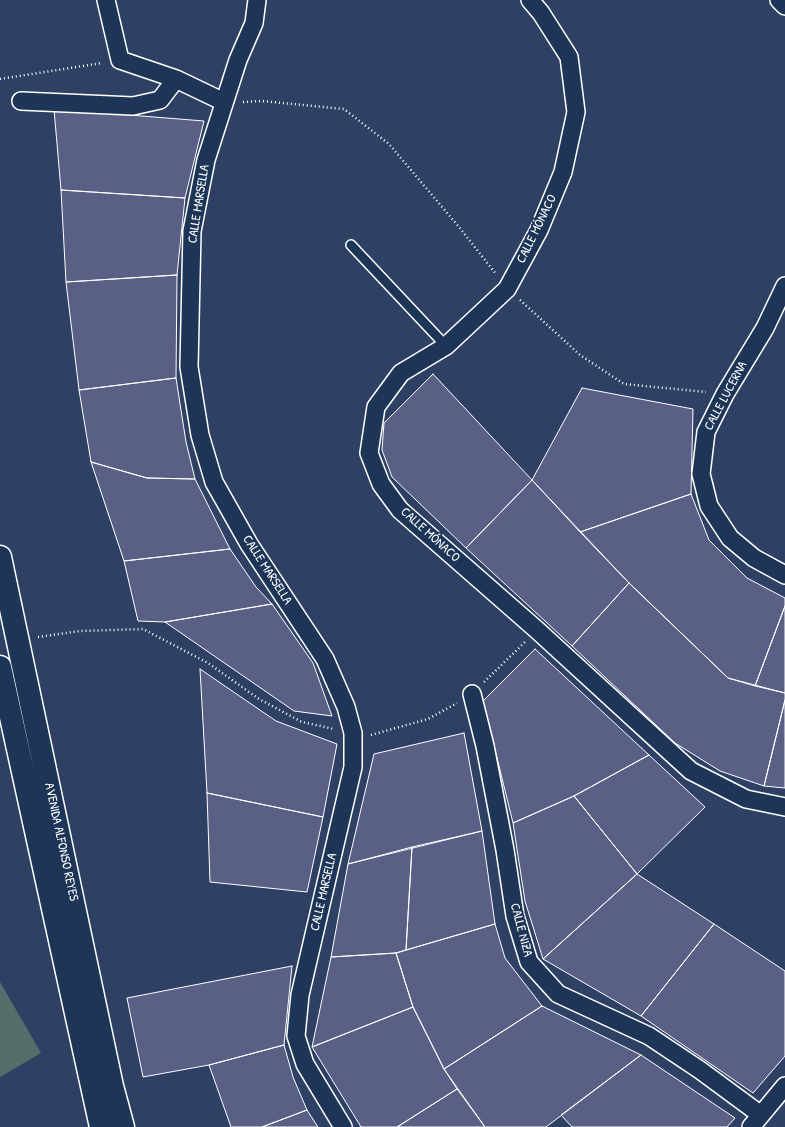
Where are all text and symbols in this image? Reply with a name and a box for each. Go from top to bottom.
street label: CALLE MARSELLA [185,163,213,245]
street label: CALLE MÓNACO [514,192,560,266]
street label: CALLE LUCERNA [701,359,751,433]
street label: CALLE MÓNACO [397,504,463,566]
street label: CALLE MARSELLA [239,532,295,608]
street label: AVENIDA ALFONSO REYES [41,782,81,902]
street label: CALLE MARSELLA [307,851,341,933]
street label: CALLE NIZA [506,902,536,958]

